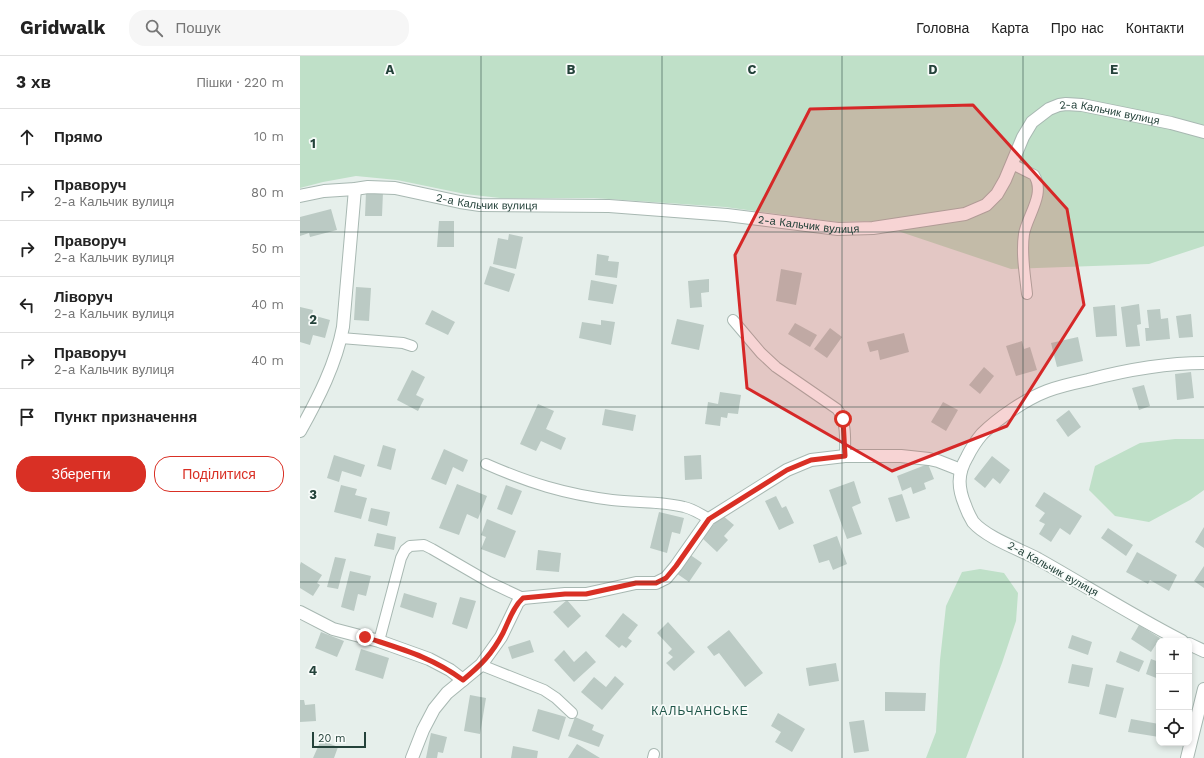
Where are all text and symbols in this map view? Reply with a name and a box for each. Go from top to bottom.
search box [129,10,409,46]
text: Gridwalk [20,16,105,39]
icon: search [143,17,165,39]
text: Пошук [175,19,221,37]
text: Головна [916,20,969,36]
text: Карта [991,20,1029,36]
text: Про нас [1051,20,1104,36]
text: Контакти [1126,20,1184,36]
text: A [386,62,395,77]
text: B [567,62,576,77]
text: C [748,62,757,77]
text: D [928,62,938,77]
text: E [1110,62,1118,77]
text: 3 хв [16,72,51,92]
text: Пішки · 220 m [197,75,284,90]
street label: 2-а Кальчик вулиця [1059,97,1161,127]
icon: ahead [16,126,38,148]
text: Прямо [54,128,103,146]
text: 10 m [254,129,284,144]
text: 1 [310,136,316,151]
text: Праворуч [54,176,127,194]
icon: right [16,182,38,204]
text: 80 m [251,185,284,200]
street label: 2-а Кальчик вулиця [435,191,538,212]
text: 2-а Кальчик вулиця [54,194,174,209]
street label: 2-а Кальчик вулиця [757,212,859,236]
text: Праворуч [54,232,127,250]
icon: right [16,238,38,260]
text: 50 m [252,241,284,256]
text: 2-а Кальчик вулиця [54,250,174,265]
text: Ліворуч [54,288,113,306]
icon: left [16,294,38,316]
text: 40 m [251,297,284,312]
text: 2-а Кальчик вулиця [54,306,174,321]
text: 2 [309,312,317,327]
text: Праворуч [54,344,127,362]
icon: right [16,350,38,372]
text: 40 m [251,353,284,368]
text: 2-а Кальчик вулиця [54,362,174,377]
icon: arrive [16,406,38,428]
text: Пункт призначення [54,408,197,426]
route start [834,410,852,428]
button: Зберегти [16,456,146,492]
button: Поділитися [154,456,284,492]
text: 3 [309,487,317,502]
street label: 2-а Кальчик вулиця [1005,539,1101,599]
route end [356,628,374,646]
map controls [1156,638,1192,746]
button: + [1156,638,1192,674]
text: 4 [309,663,318,678]
button: − [1156,674,1192,710]
district label: КАЛЬЧАНСЬКЕ [651,704,749,718]
button: locate [1156,710,1192,746]
scale bar [312,730,366,749]
text: 20 m [318,732,346,745]

